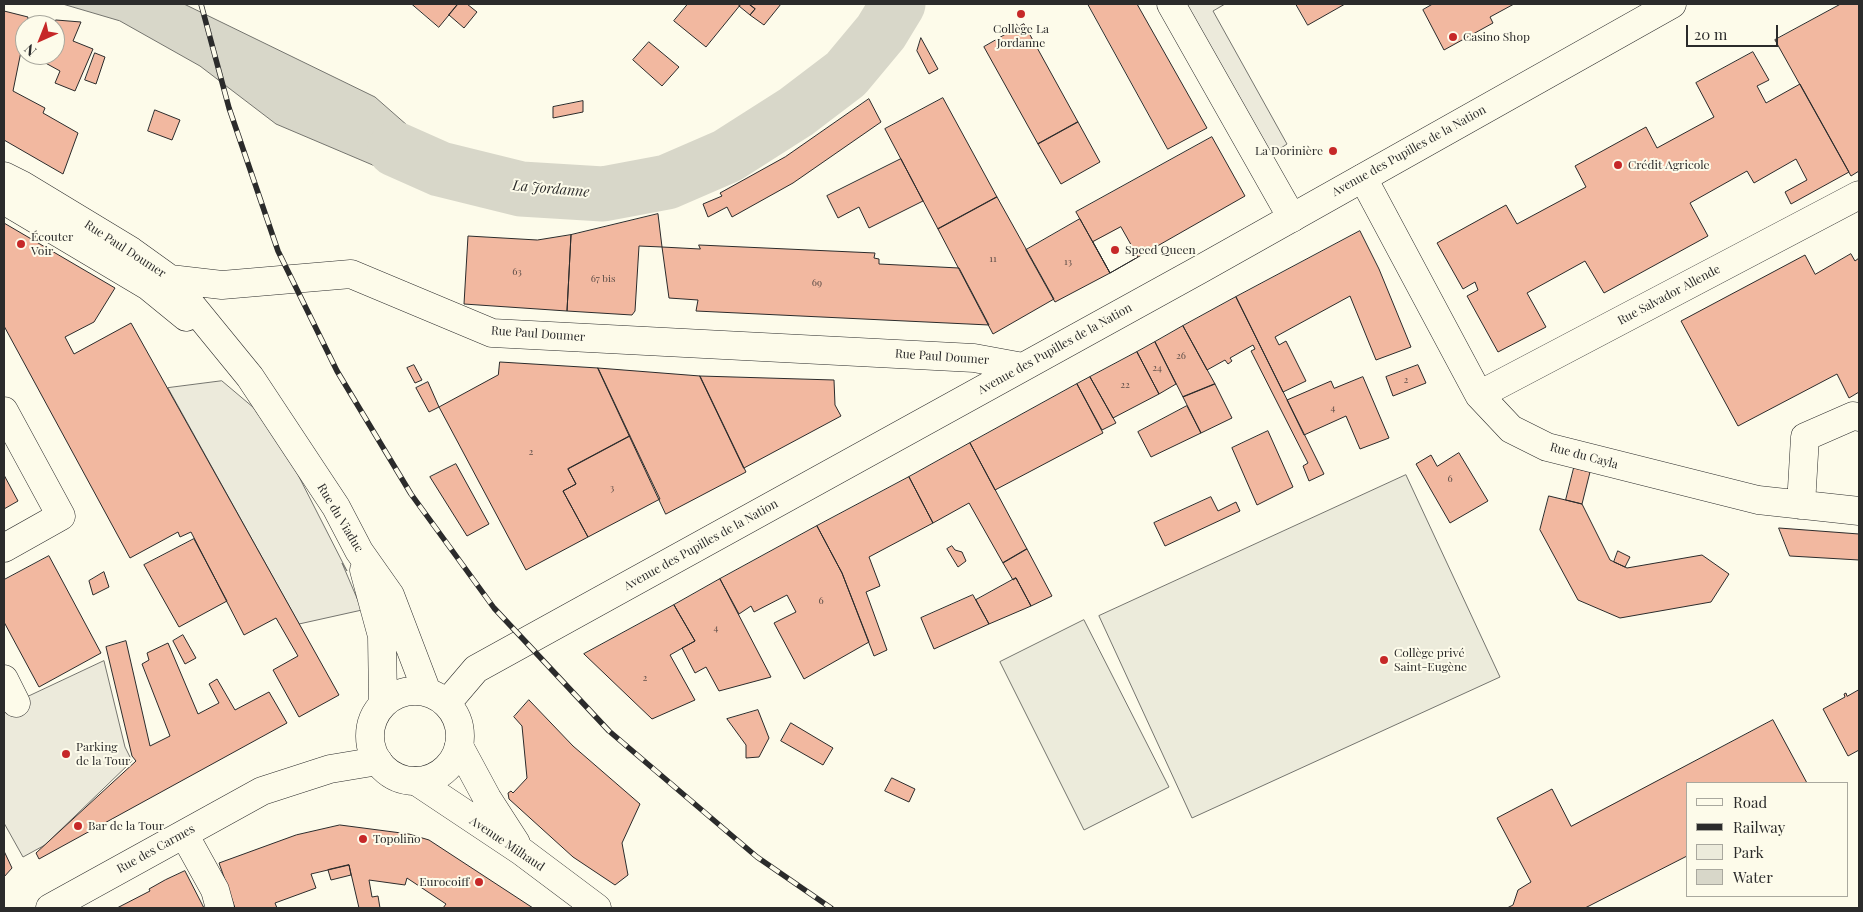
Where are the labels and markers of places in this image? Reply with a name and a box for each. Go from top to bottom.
marker: Collège La Jordanne [1015,8,1027,20]
place label: Collège La Jordanne [993,22,1049,50]
place label: Casino Shop [1463,30,1530,44]
marker: Casino Shop [1447,31,1459,43]
place label: La Dorinière [1255,144,1323,158]
marker: La Dorinière [1327,145,1339,157]
place label: Crédit Agricole [1628,158,1710,172]
marker: Crédit Agricole [1612,159,1624,171]
place label: Écouter Voir [31,230,73,258]
marker: Écouter Voir [15,238,27,250]
place label: Speed Queen [1125,243,1196,257]
marker: Speed Queen [1109,244,1121,256]
place label: Collège privé Saint-Eugène [1394,646,1467,674]
marker: Collège privé Saint-Eugène [1378,654,1390,666]
place label: Parking de la Tour [76,740,130,768]
marker: Parking de la Tour [60,748,72,760]
place label: Bar de la Tour [88,819,164,833]
marker: Bar de la Tour [72,820,84,832]
place label: Topolino [373,832,421,846]
marker: Topolino [357,833,369,845]
place label: Eurocoiff [419,875,469,889]
marker: Eurocoiff [473,876,485,888]

